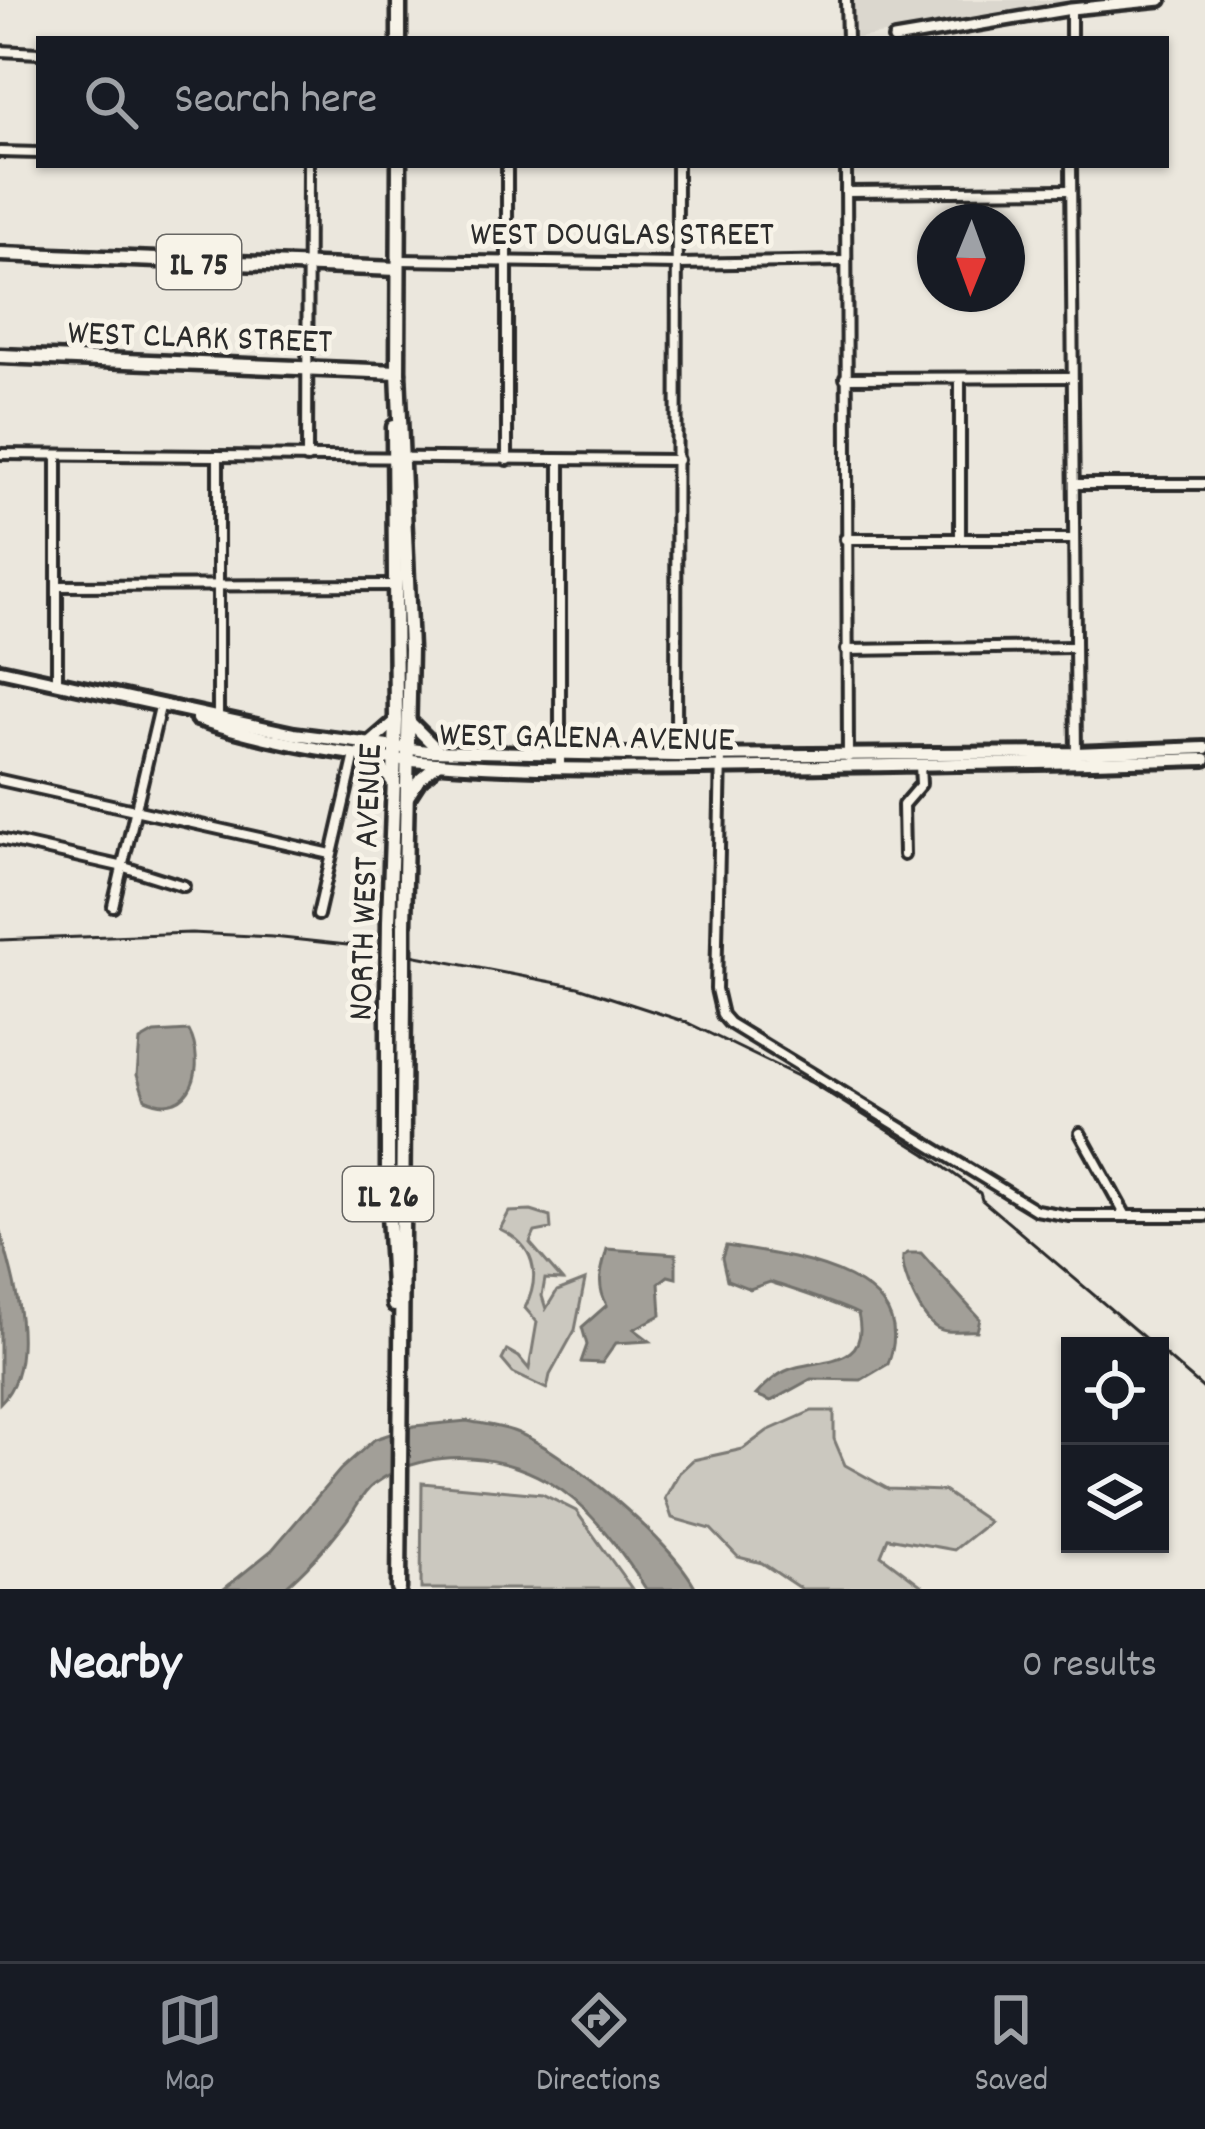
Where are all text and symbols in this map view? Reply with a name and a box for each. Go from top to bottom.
search box [36,36,1169,168]
icon: search [78,69,144,135]
text: Search here [174,70,377,134]
north arrow [917,204,1025,312]
street label: WEST DOUGLAS STREET [470,211,774,263]
road number: IL 75 [157,235,241,289]
street label: WEST CLARK STREET [66,309,333,371]
street label: WEST GALENA AVENUE [439,711,735,769]
street label: NORTH WEST AVENUE [337,743,399,1022]
road number: IL 26 [343,1167,433,1221]
map controls [1061,1337,1169,1553]
button: locate [1061,1337,1169,1445]
button: layers [1061,1445,1169,1553]
text: Nearby [48,1631,181,1703]
text: 0 results [1022,1640,1157,1695]
tab: Map [157,1987,223,2106]
tab: Directions [536,1987,661,2106]
tab: Saved [975,1987,1048,2106]

